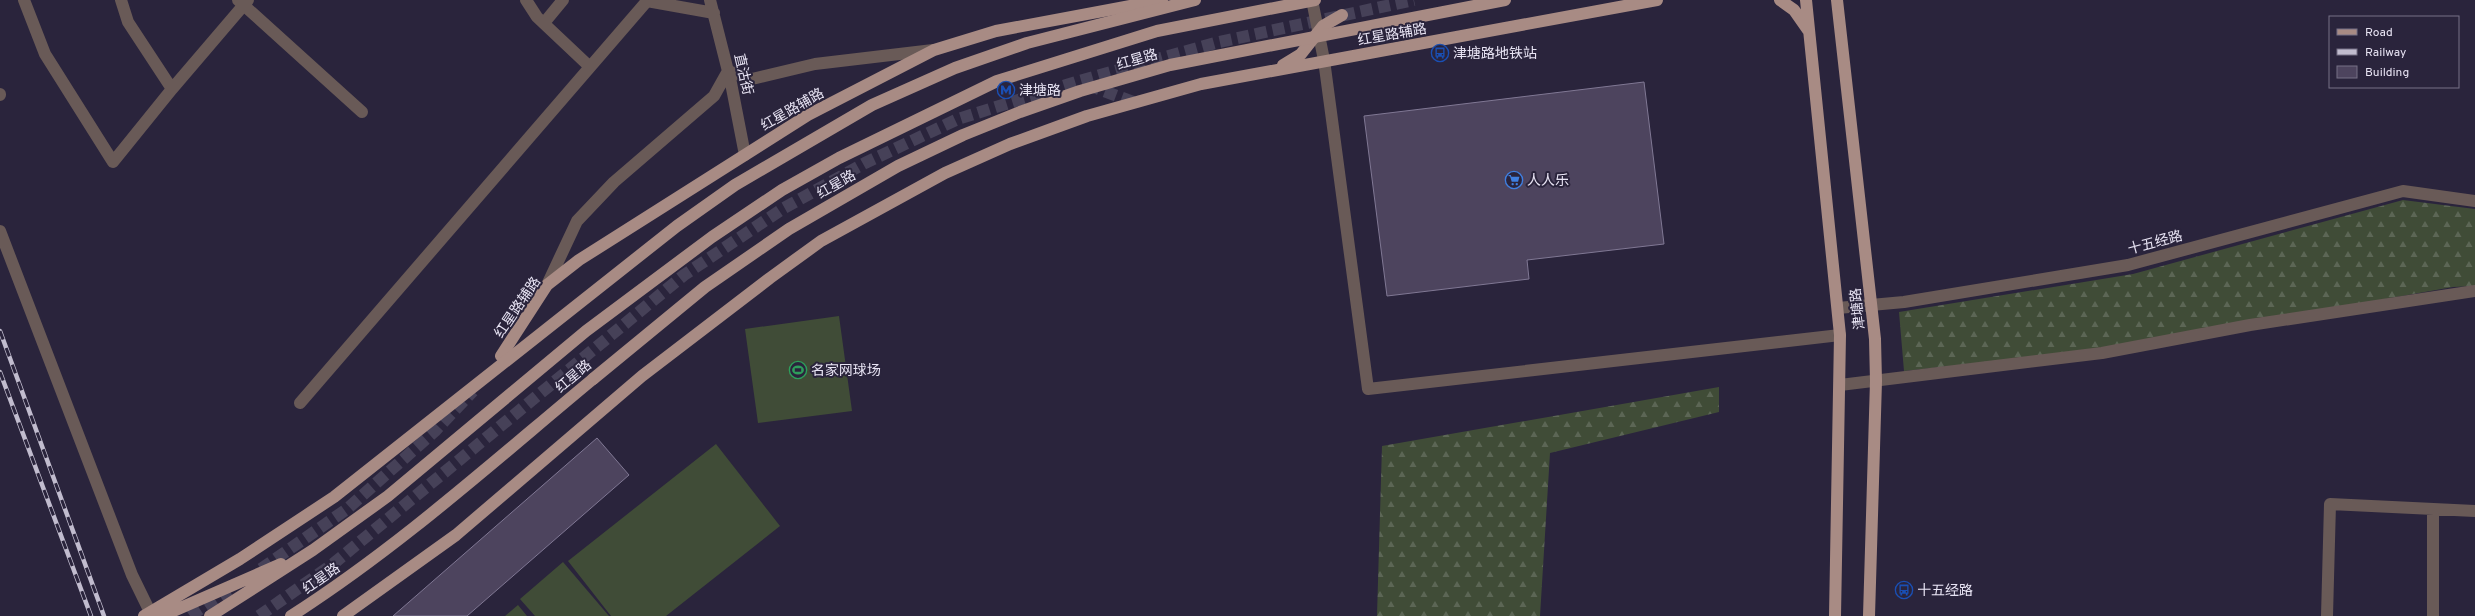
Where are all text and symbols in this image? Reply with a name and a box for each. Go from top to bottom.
legend [2329,16,2459,88]
street label: 红星路辅路 [1356,21,1428,50]
text: Road [2365,25,2393,41]
bus stop icon: 津塘路地铁站 [1430,43,1450,63]
place label: 津塘路地铁站 [1453,45,1537,63]
text: Railway [2365,45,2406,61]
street label: 红星路 [1115,46,1160,74]
street label: 直沽街 [730,52,756,97]
text: Building [2365,65,2409,81]
metro station icon: 津塘路 [996,80,1016,100]
place label: 津塘路 [1019,82,1061,100]
street label: 红星路辅路 [758,85,827,135]
street label: 红星路 [814,167,859,203]
supermarket icon: 人人乐 [1504,170,1524,190]
place label: 人人乐 [1527,173,1569,190]
street label: 十五经路 [2126,228,2185,259]
street label: 红星路辅路 [492,274,545,342]
street label: 津塘路 [1847,287,1869,331]
street label: 红星路 [552,357,596,397]
sports icon: 名家网球场 [788,360,808,380]
place label: 名家网球场 [811,362,881,380]
street label: 红星路 [300,560,344,598]
bus stop icon: 十五经路 [1894,580,1914,600]
place label: 十五经路 [1917,583,1973,600]

